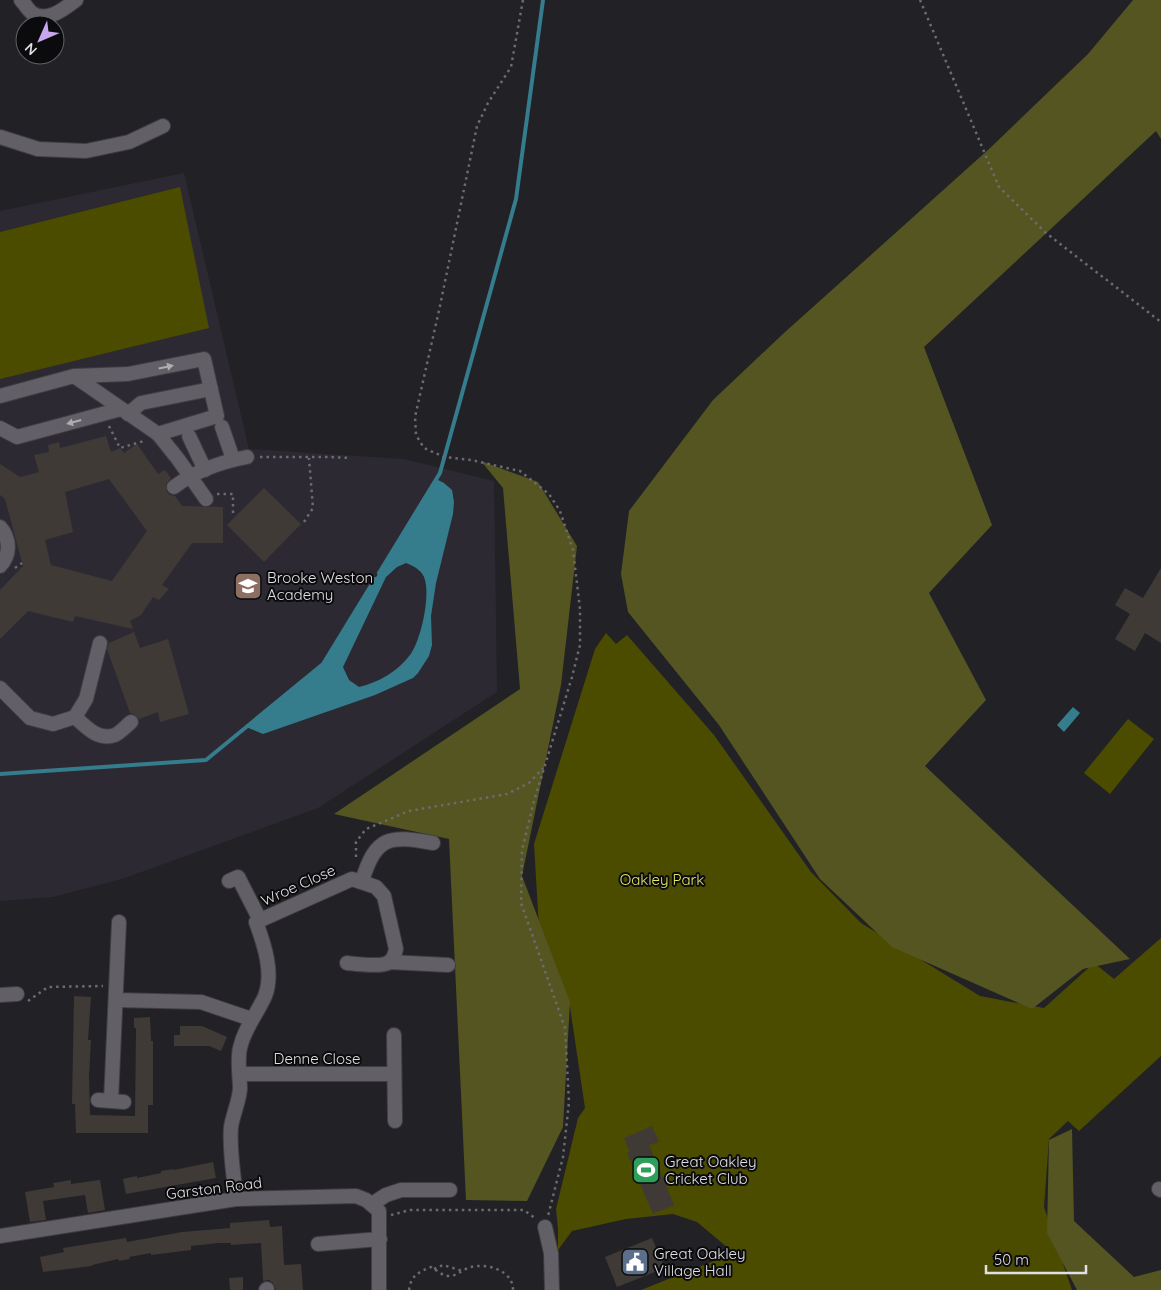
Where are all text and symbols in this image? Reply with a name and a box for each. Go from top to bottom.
north arrow [15,15,65,65]
text: N [21,39,41,59]
one-way arrow [159,362,175,370]
one-way arrow [66,418,81,426]
place label: Brooke Weston Academy [267,568,373,604]
school or university icon: Brooke Weston Academy [233,571,263,601]
street label: Wroe Close [258,860,338,910]
park label: Oakley Park [620,870,704,889]
street label: Denne Close [274,1049,360,1068]
place label: Great Oakley Cricket Club [665,1152,756,1188]
sports icon: Great Oakley Cricket Club [631,1155,661,1185]
street label: Garston Road [165,1173,263,1203]
scale bar [986,1242,1086,1274]
place label: Great Oakley Village Hall [654,1244,745,1280]
public building icon: Great Oakley Village Hall [620,1247,650,1277]
text: 50 m [994,1250,1029,1269]

